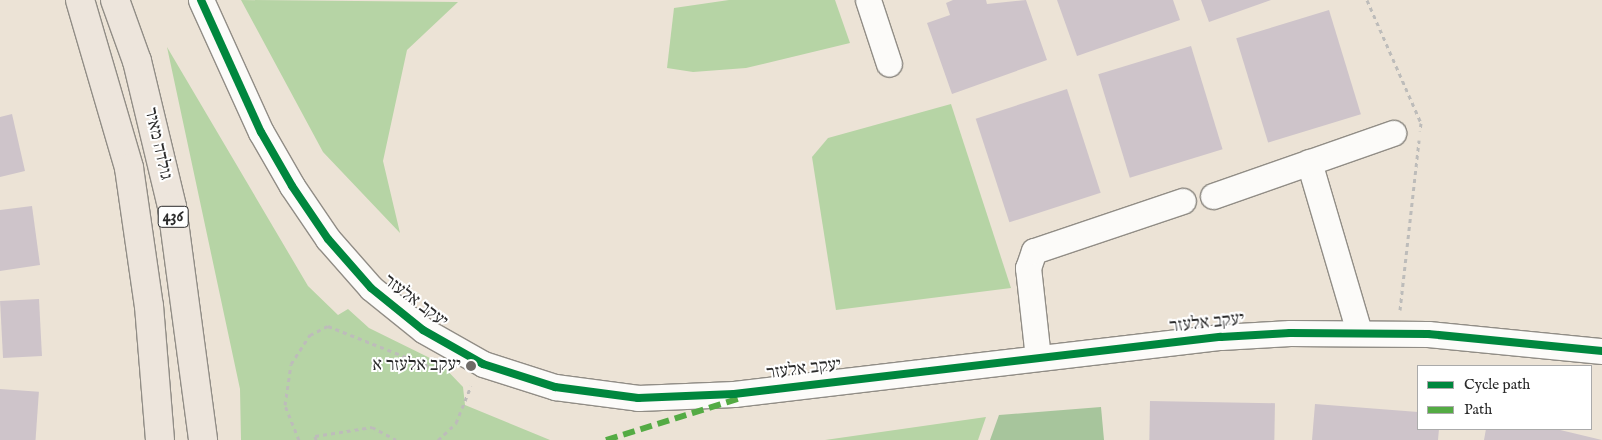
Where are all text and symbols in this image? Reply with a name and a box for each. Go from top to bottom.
street label: גולדה מאיר [138,106,176,182]
road number: 436 [157,203,189,230]
street label: יעקב אלעזר [379,271,451,333]
street label: יעקב אלעזר [1169,309,1245,339]
place label: יעקב אלעזר א [372,355,461,377]
street label: יעקב אלעזר [765,355,843,385]
marker: יעקב אלעזר א [465,360,477,372]
legend [1417,365,1592,430]
text: Cycle path [1464,375,1530,394]
text: Path [1464,400,1492,419]

